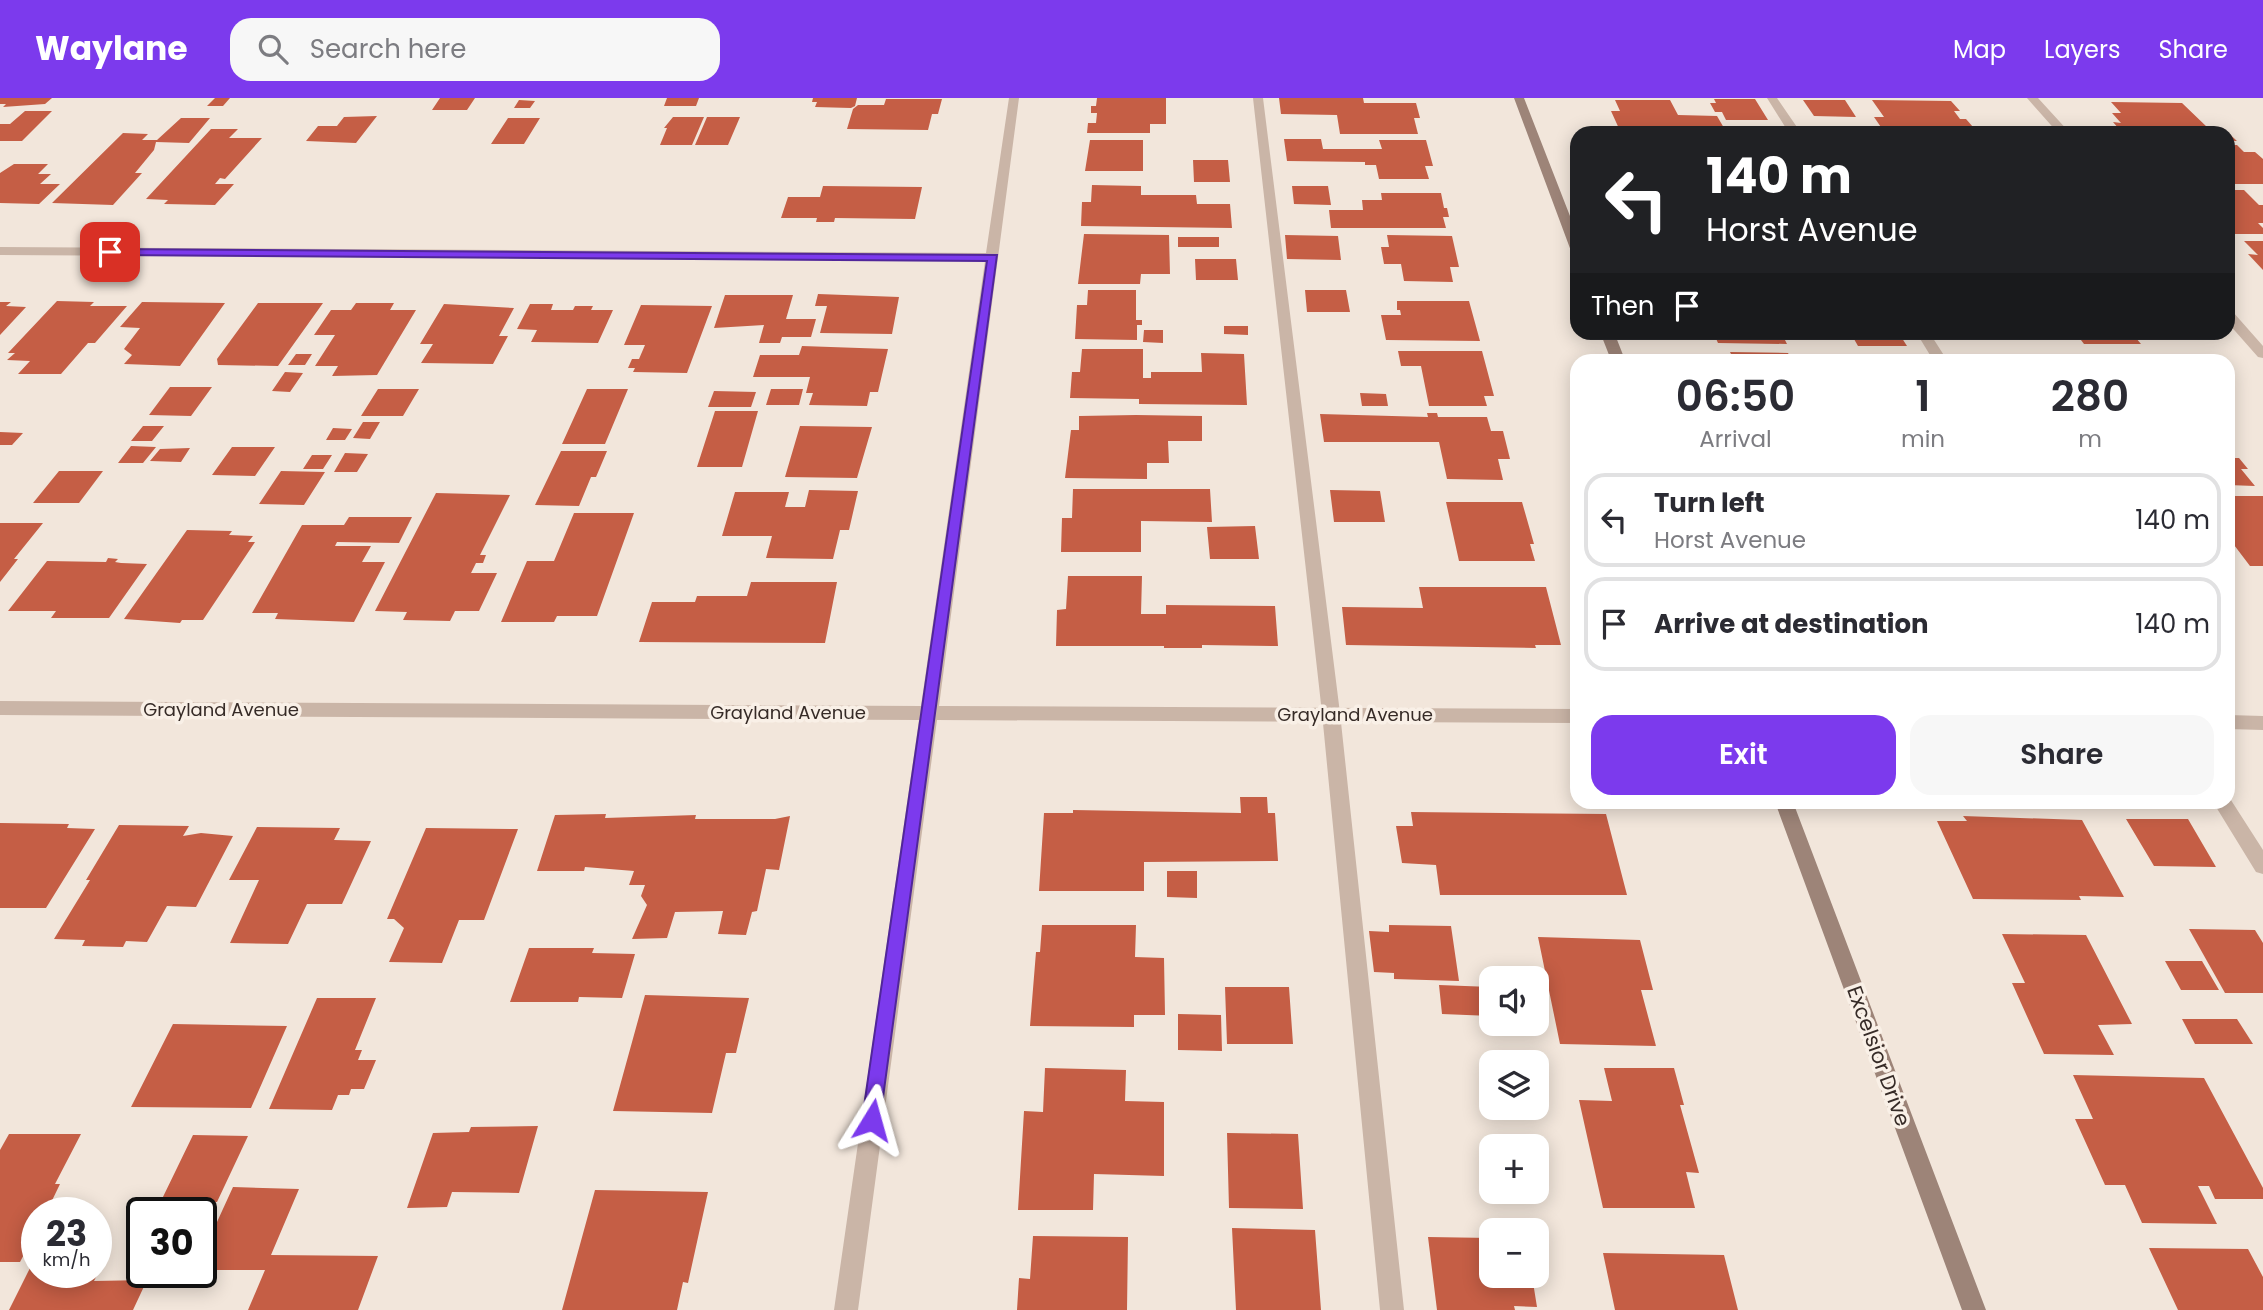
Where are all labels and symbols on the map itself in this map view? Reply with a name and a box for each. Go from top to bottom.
pin [80,222,140,282]
street label: Grayland Avenue [143,697,299,722]
street label: Grayland Avenue [710,700,866,725]
street label: Grayland Avenue [1277,702,1433,727]
street label: Excelsior Drive [1840,982,1918,1130]
position arrow [835,1083,909,1157]
speed limit sign: 30 [126,1197,217,1288]

